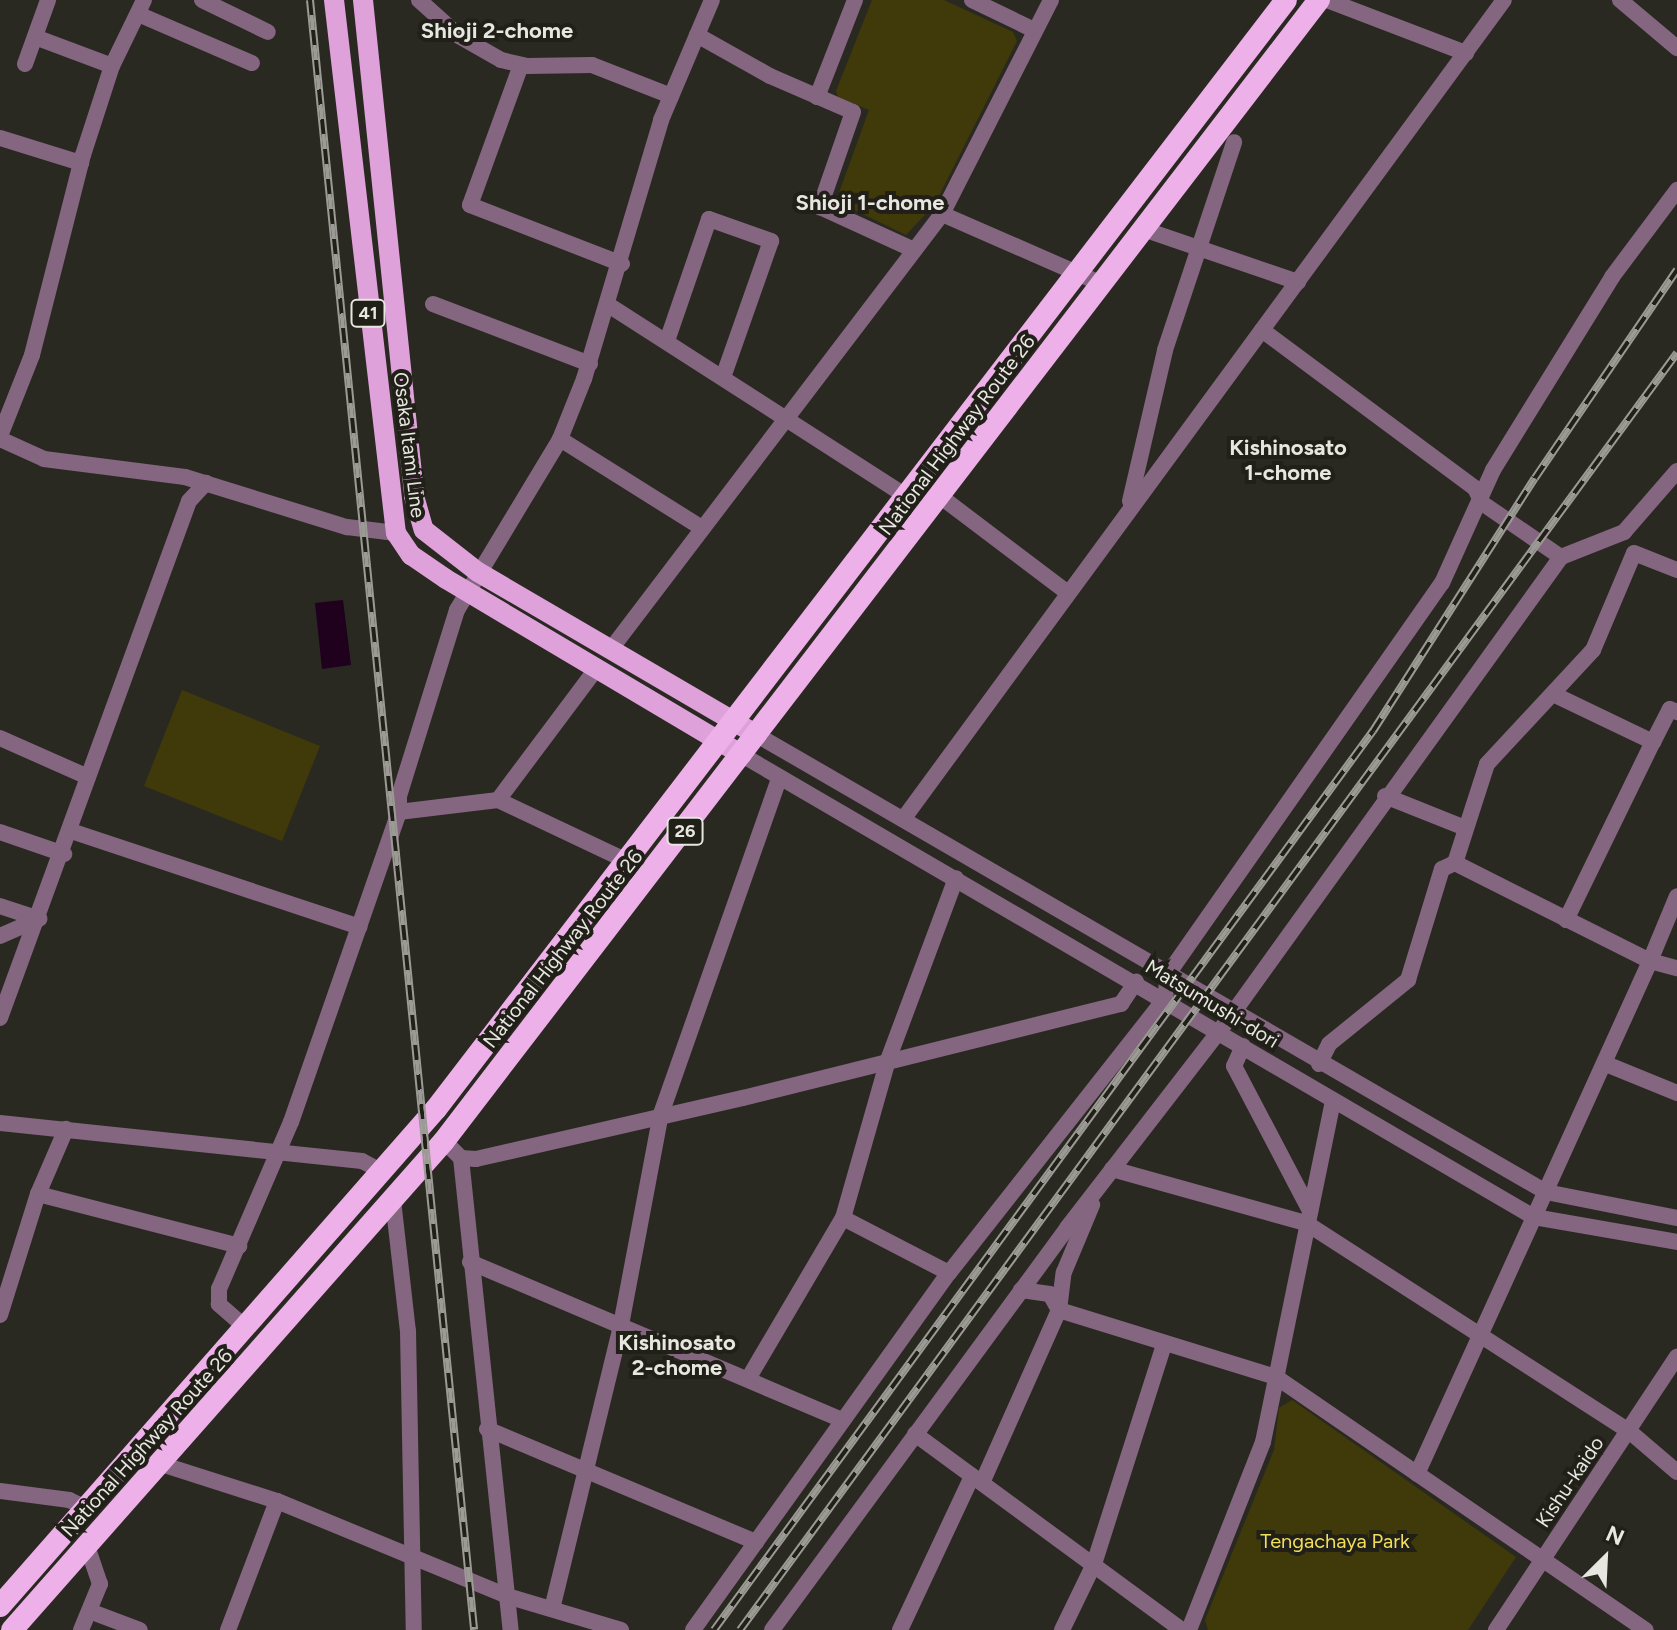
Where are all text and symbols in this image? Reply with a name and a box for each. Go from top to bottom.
district label: Shioji 2-chome [421,18,573,44]
district label: Shioji 1-chome [796,190,944,216]
road number: 41 [350,299,386,327]
street label: National Highway Route 26 [874,330,1040,540]
street label: Osaka Itami Line [388,371,430,519]
district label: Kishinosato 1-chome [1229,434,1347,486]
road number: 26 [665,817,705,845]
street label: National Highway Route 26 [478,845,648,1053]
street label: Matsumushi-dori [1141,955,1283,1053]
district label: Kishinosato 2-chome [618,1329,736,1380]
street label: National Highway Route 26 [56,1344,238,1542]
street label: Kishu-kaido [1531,1432,1609,1532]
north arrow [1565,1518,1645,1598]
text: N [1602,1520,1628,1551]
park label: Tengachaya Park [1260,1529,1410,1553]

